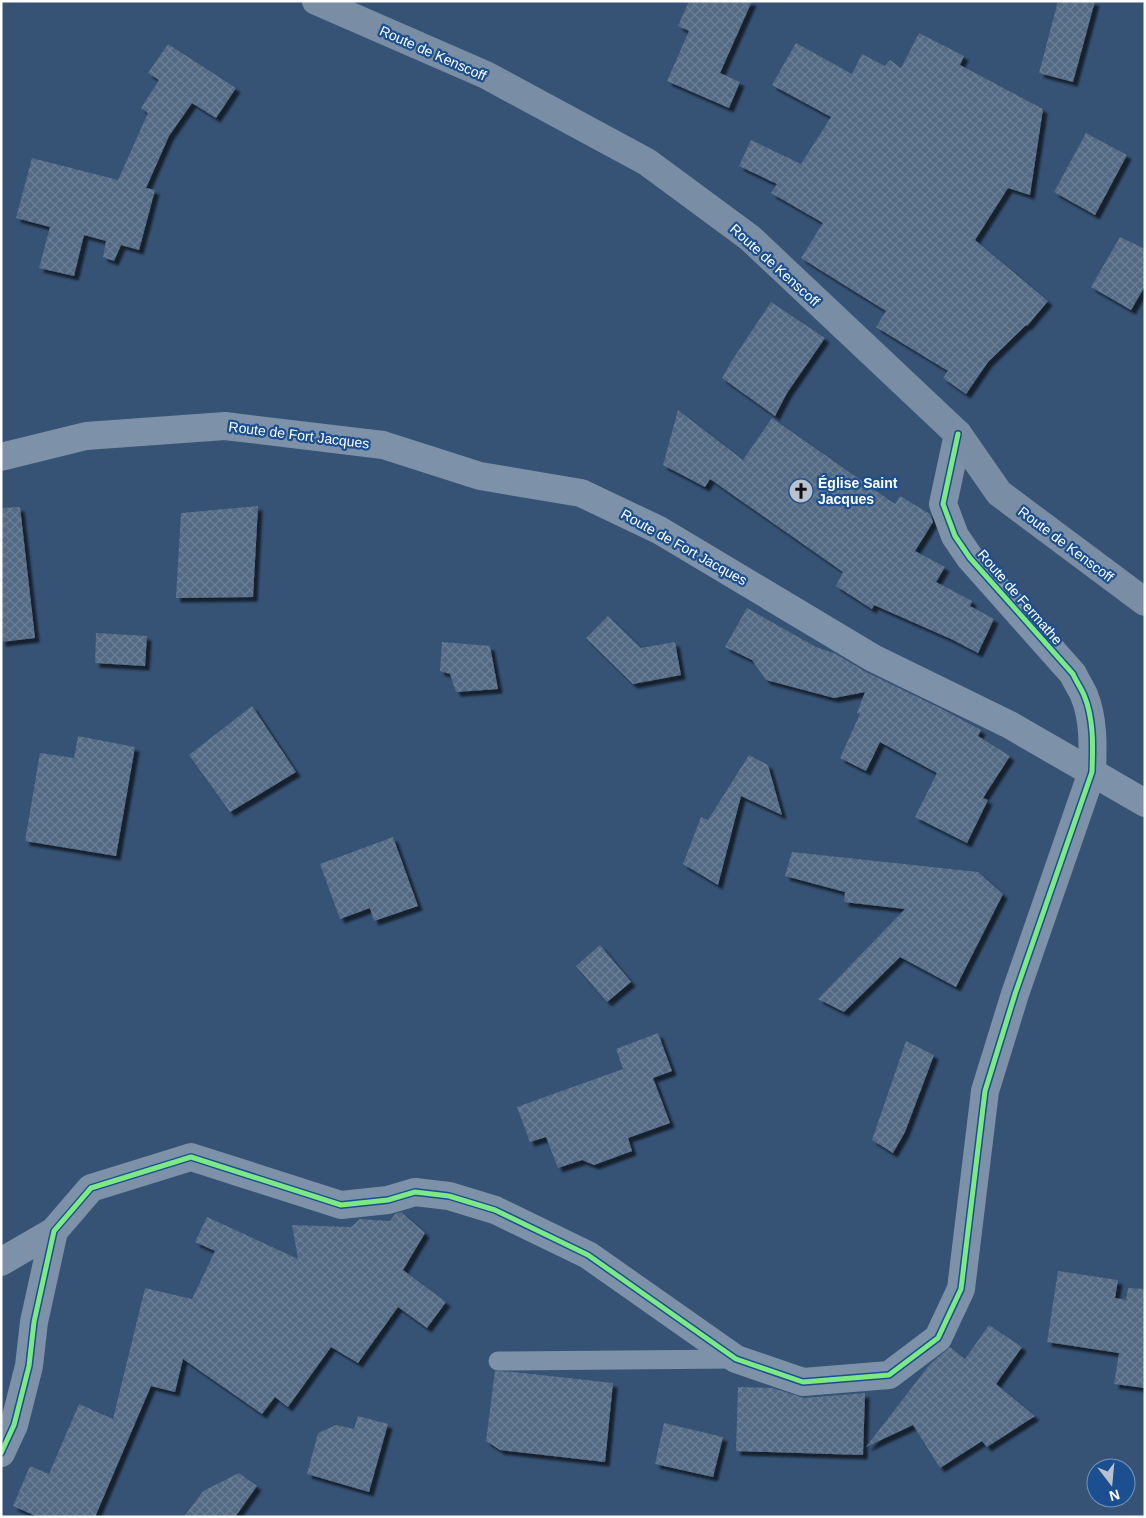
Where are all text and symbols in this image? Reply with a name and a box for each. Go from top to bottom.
street label: Route de Kenscoff [377,22,489,84]
street label: Route de Kenscoff [727,221,823,309]
street label: Route de Fort Jacques [228,418,370,452]
place label: Église Saint Jacques [818,475,898,507]
church icon: Église Saint Jacques [788,478,814,504]
street label: Route de Kenscoff [1015,503,1117,585]
street label: Route de Fort Jacques [618,506,750,588]
street label: Route de Fermathe [974,546,1066,648]
north arrow [1086,1458,1136,1508]
text: N [1108,1486,1122,1505]

